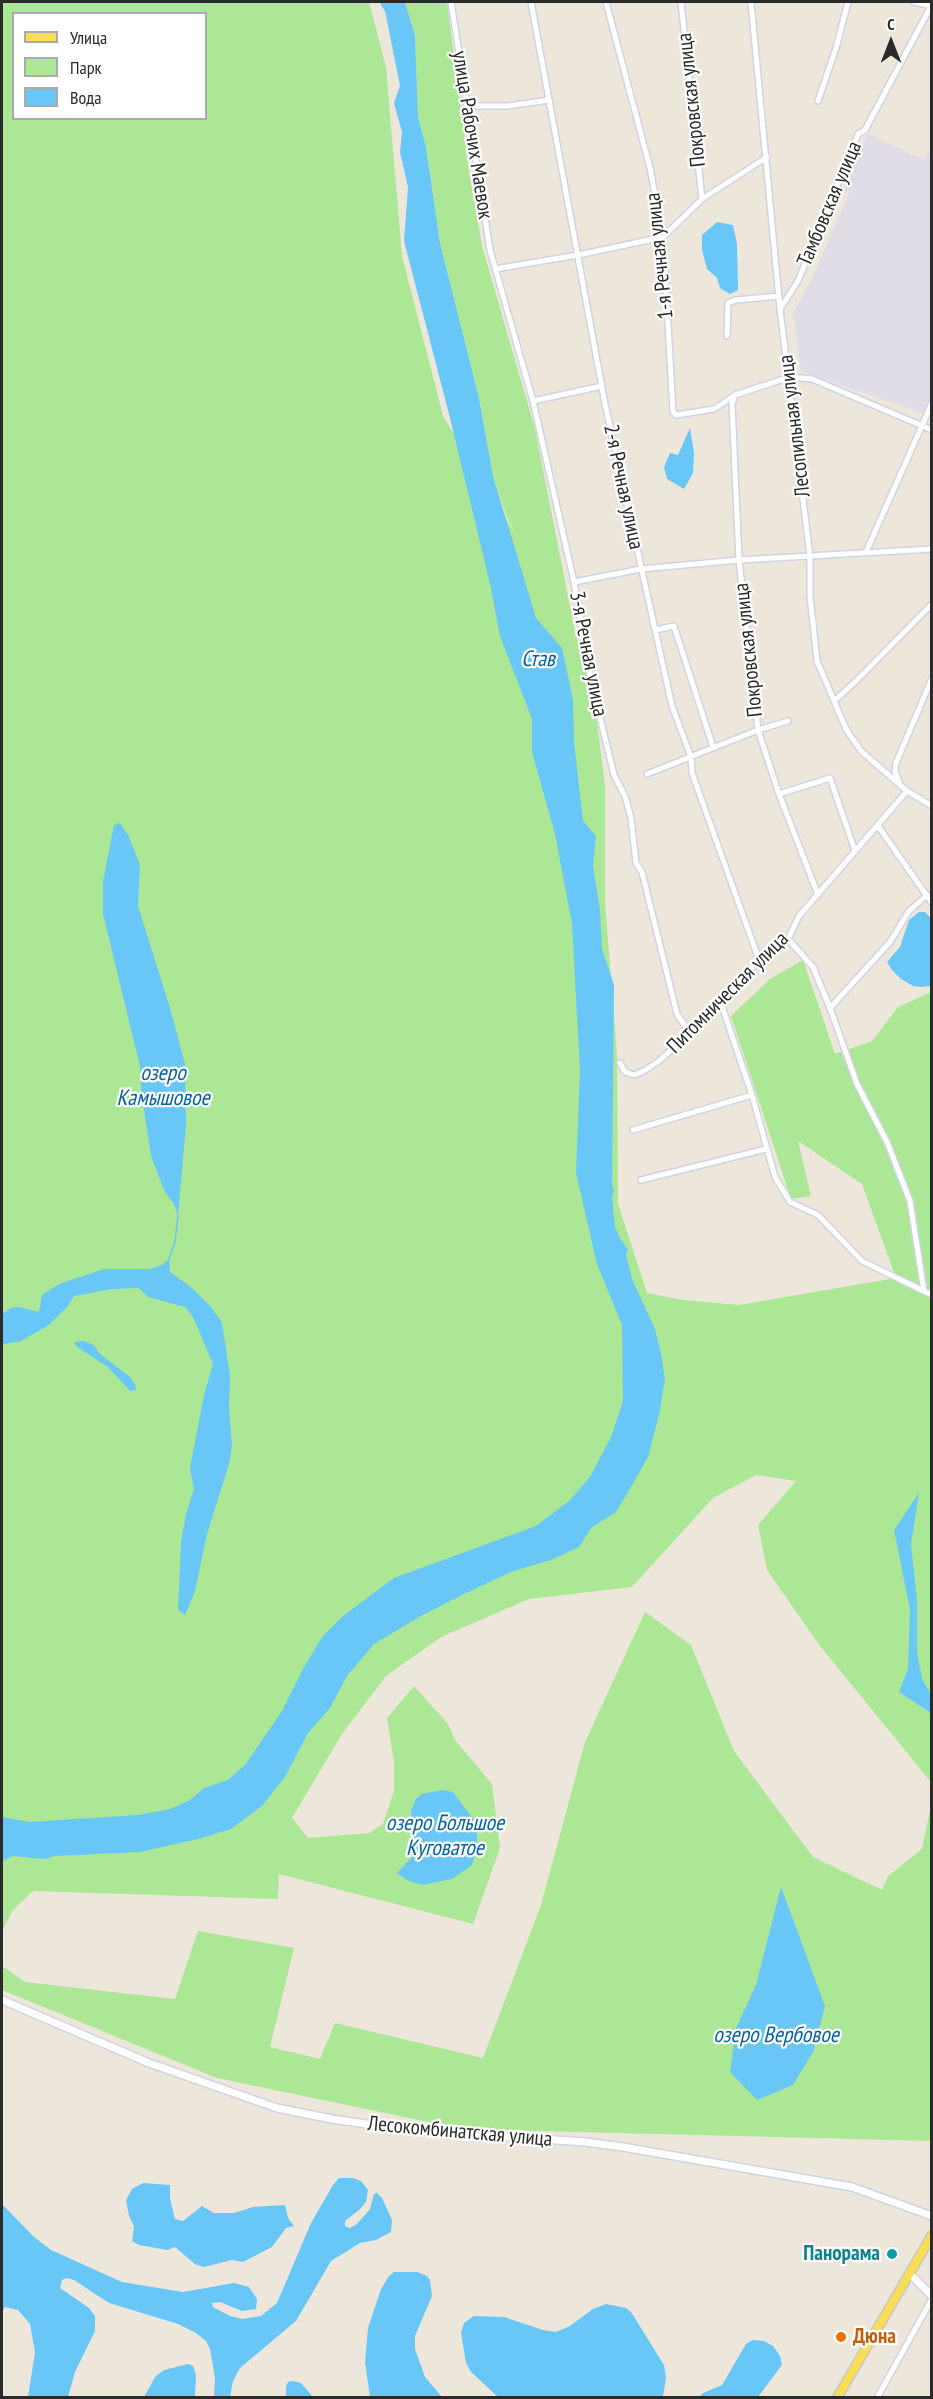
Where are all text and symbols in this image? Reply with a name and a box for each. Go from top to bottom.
legend [12,12,207,120]
north arrow [861,12,921,72]
text: С [887,14,895,34]
text: Улица [70,26,107,49]
street label: Покровская улица [672,32,712,168]
street label: улица Рабочих Маевок [446,49,498,221]
text: Парк [70,56,101,79]
text: Вода [70,86,101,109]
street label: Тамбовская улица [792,138,868,270]
street label: 1-я Речная улица [641,191,679,321]
street label: Лесопильная улица [774,353,816,499]
street label: 2-я Речная улица [597,422,649,552]
street label: Покровская улица [729,582,769,718]
street label: 3-я Речная улица [564,589,612,719]
water label: Став [521,647,555,673]
street label: Питомническая улица [662,927,794,1059]
water label: озеро Камышовое [117,1061,209,1112]
water label: озеро Большое Куговатое [386,1811,504,1862]
water label: озеро Вербовое [713,2023,839,2049]
street label: Лесокомбинатская улица [367,2111,553,2153]
place label: Панорама [803,2241,880,2267]
marker: Панорама [885,2247,899,2261]
place label: Дюна [853,2324,896,2350]
marker: Дюна [834,2330,848,2344]

